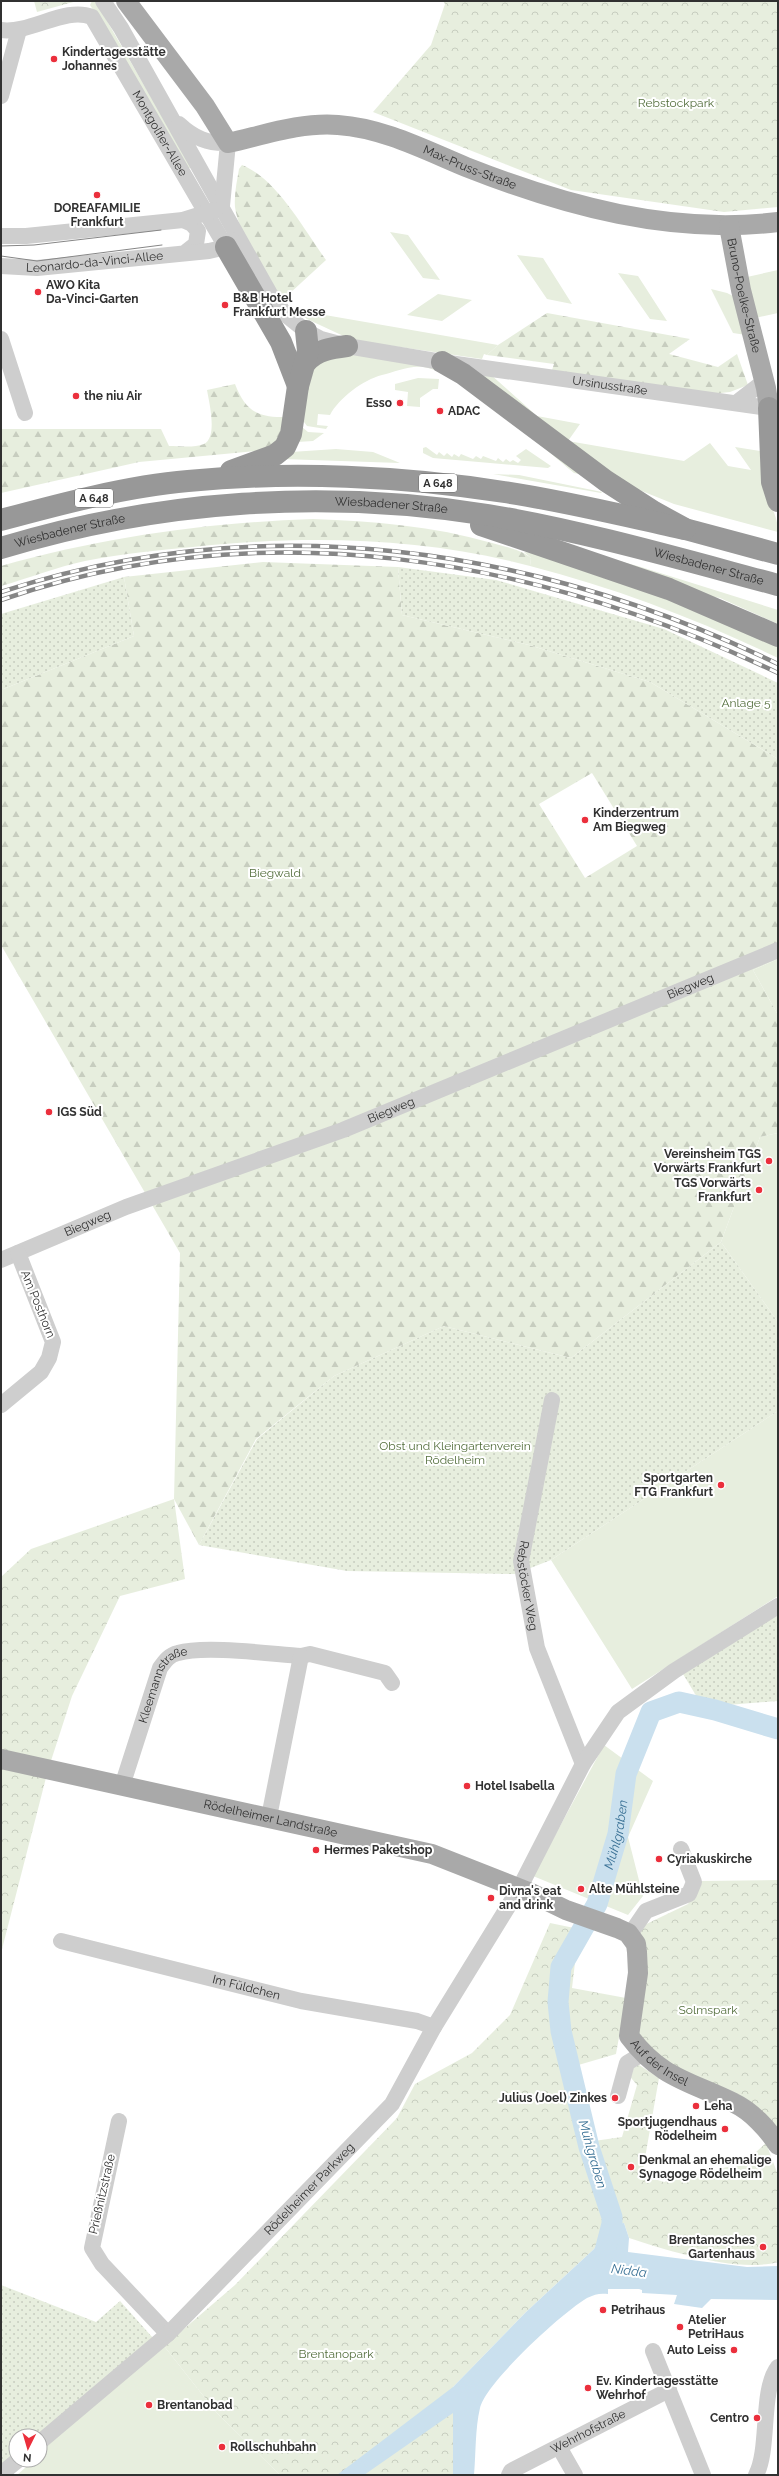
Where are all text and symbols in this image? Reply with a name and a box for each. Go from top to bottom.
place label: Kindertagesstätte Johannes [62,45,166,73]
marker: Kindertagesstätte Johannes [49,54,59,64]
street label: Montgolfier-Allee [129,88,190,179]
park label: Rebstockpark [638,96,715,110]
street label: Max-Pruss-Straße [421,142,518,192]
marker: DOREAFAMILIE Frankfurt [92,190,102,200]
place label: DOREAFAMILIE Frankfurt [54,201,140,229]
street label: Bruno-Poelke-Straße [724,237,764,354]
street label: Leonardo-da-Vinci-Allee [26,249,164,275]
place label: AWO Kita Da-Vinci-Garten [46,278,139,306]
marker: AWO Kita Da-Vinci-Garten [33,287,43,297]
place label: B&B Hotel Frankfurt Messe [233,291,326,319]
marker: B&B Hotel Frankfurt Messe [220,300,230,310]
street label: Ursinusstraße [571,373,648,398]
place label: the niu Air [84,389,142,403]
marker: the niu Air [71,391,81,401]
place label: Esso [366,396,392,410]
marker: Esso [395,398,405,408]
place label: ADAC [448,404,480,418]
marker: ADAC [435,406,445,416]
road number: A 648 [419,474,457,492]
road number: A 648 [75,489,113,507]
street label: Wiesbadener Straße [335,494,448,516]
street label: Wiesbadener Straße [13,511,126,551]
street label: Wiesbadener Straße [652,545,765,588]
park label: Anlage 5 [722,696,771,710]
place label: Kinderzentrum Am Biegweg [593,806,679,834]
marker: Kinderzentrum Am Biegweg [580,815,590,825]
park label: Biegwald [249,866,301,880]
street label: Biegweg [665,970,716,1002]
street label: Biegweg [366,1094,416,1126]
place label: IGS Süd [57,1105,102,1119]
marker: IGS Süd [44,1107,54,1117]
place label: Vereinsheim TGS Vorwärts Frankfurt [654,1147,761,1175]
marker: Vereinsheim TGS Vorwärts Frankfurt [764,1156,774,1166]
place label: TGS Vorwärts Frankfurt [674,1176,751,1204]
marker: TGS Vorwärts Frankfurt [754,1185,764,1195]
street label: Biegweg [62,1207,113,1239]
street label: Am Posthorn [18,1268,58,1340]
park label: Obst und Kleingartenverein Rödelheim [379,1439,531,1467]
place label: Sportgarten FTG Frankfurt [634,1471,713,1499]
marker: Sportgarten FTG Frankfurt [716,1480,726,1490]
street label: Rebstöcker Weg [514,1539,541,1632]
street label: Kleemannstraße [136,1644,188,1725]
place label: Hotel Isabella [475,1779,555,1793]
marker: Hotel Isabella [462,1781,472,1791]
street label: Rödelheimer Landstraße [202,1797,339,1840]
water label: Mühlgraben [601,1799,630,1871]
place label: Hermes Paketshop [324,1843,433,1857]
marker: Hermes Paketshop [311,1845,321,1855]
place label: Cyriakuskirche [667,1852,752,1866]
marker: Cyriakuskirche [654,1854,664,1864]
place label: Alte Mühlsteine [589,1882,679,1896]
place label: Divna's eat and drink [499,1884,562,1912]
marker: Alte Mühlsteine [576,1884,586,1894]
marker: Divna's eat and drink [486,1893,496,1903]
street label: Im Füldchen [211,1972,282,2003]
park label: Solmspark [678,2003,738,2017]
street label: Auf der Insel [627,2036,691,2089]
place label: Julius (Joel) Zinkes [499,2091,607,2105]
marker: Julius (Joel) Zinkes [610,2093,620,2103]
place label: Leha [704,2099,732,2113]
marker: Leha [691,2101,701,2111]
place label: Sportjugendhaus Rödelheim [618,2115,717,2143]
water label: Mühlgraben [576,2118,609,2190]
marker: Sportjugendhaus Rödelheim [720,2124,730,2134]
street label: Rödelheimer Parkweg [261,2140,357,2238]
street label: Prießnitzstraße [86,2153,118,2235]
place label: Denkmal an ehemalige Synagoge Rödelheim [639,2153,772,2181]
marker: Denkmal an ehemalige Synagoge Rödelheim [626,2162,636,2172]
place label: Brentanosches Gartenhaus [669,2233,755,2261]
marker: Brentanosches Gartenhaus [758,2242,768,2252]
water label: Nidda [610,2261,648,2280]
place label: Petrihaus [611,2303,665,2317]
marker: Petrihaus [598,2305,608,2315]
place label: Atelier PetriHaus [688,2313,744,2341]
marker: Atelier PetriHaus [675,2322,685,2332]
place label: Auto Leiss [667,2343,726,2357]
marker: Auto Leiss [729,2345,739,2355]
park label: Brentanopark [298,2347,374,2361]
place label: Ev. Kindertagesstätte Wehrhof [596,2374,718,2402]
marker: Ev. Kindertagesstätte Wehrhof [583,2383,593,2393]
place label: Brentanobad [157,2398,233,2412]
marker: Brentanobad [144,2400,154,2410]
street label: Wehrhofstraße [548,2407,628,2457]
place label: Centro [710,2411,749,2425]
marker: Centro [752,2413,762,2423]
north arrow [8,2428,48,2468]
place label: Rollschuhbahn [230,2440,316,2454]
marker: Rollschuhbahn [217,2442,227,2452]
text: N [22,2451,32,2464]

